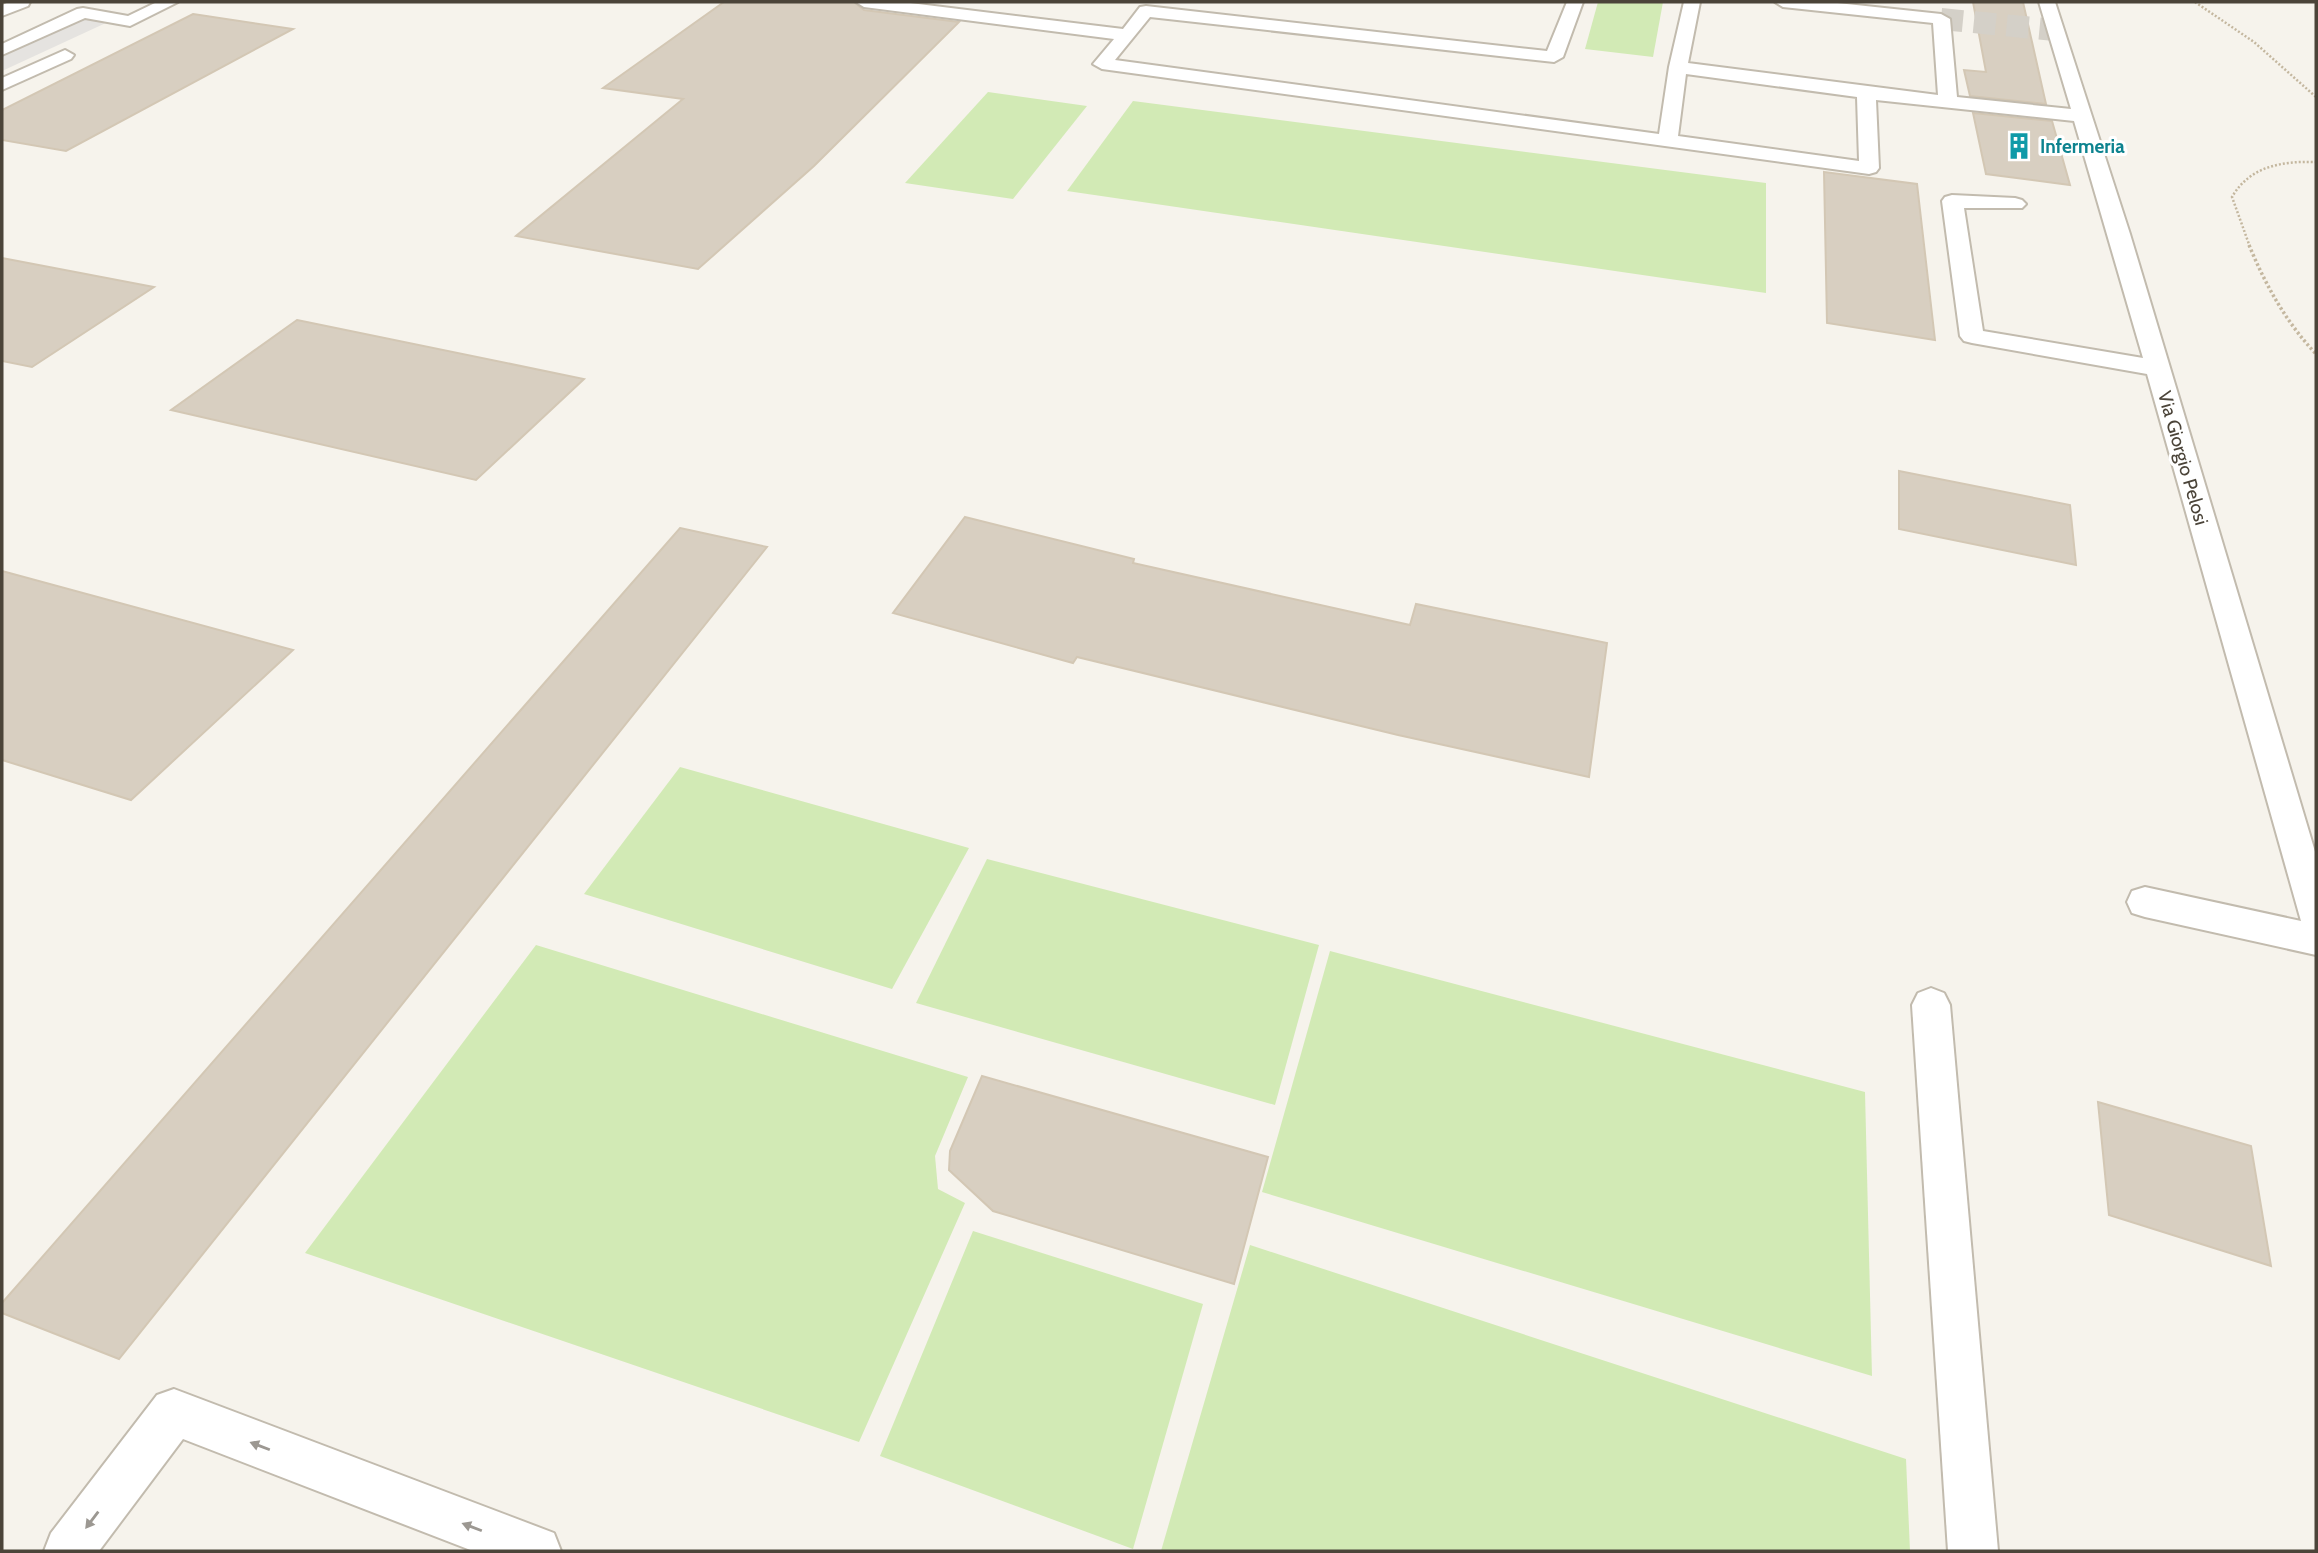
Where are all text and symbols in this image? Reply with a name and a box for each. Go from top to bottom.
building icon: Infermeria [2004,131,2034,161]
place label: Infermeria [2040,135,2125,158]
street label: Via Giorgio Pelosi [2153,388,2213,528]
one-way arrow [249,1441,270,1452]
one-way arrow [85,1511,100,1529]
one-way arrow [462,1521,483,1532]

